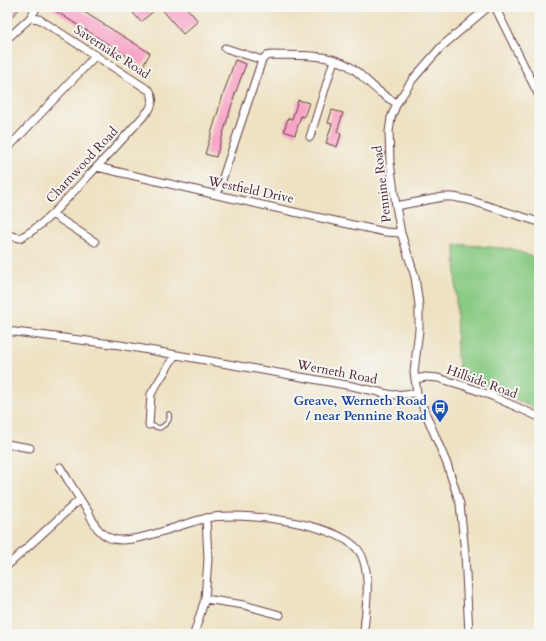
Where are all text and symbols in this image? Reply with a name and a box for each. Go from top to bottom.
street label: Savernake Road [70,21,154,83]
street label: Charnwood Road [42,123,122,207]
street label: Pennine Road [368,144,396,224]
street label: Westfield Drive [206,172,296,208]
street label: Werneth Road [294,355,379,389]
street label: Hillside Road [444,361,520,403]
place label: Greave, Werneth Road / near Pennine Road [294,392,428,425]
bus stop icon: Greave, Werneth Road / near Pennine Road [430,398,450,423]

